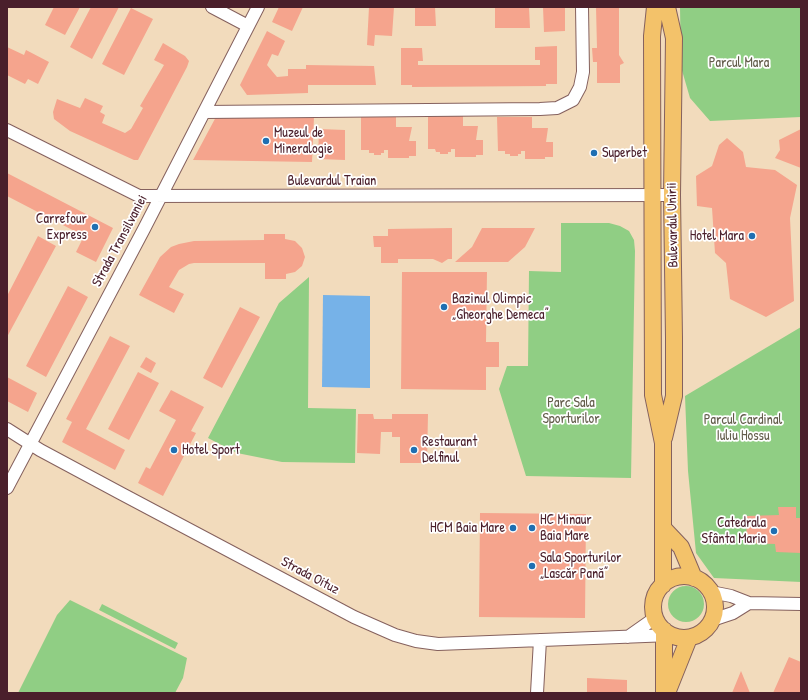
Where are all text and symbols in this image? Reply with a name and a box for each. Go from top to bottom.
park label: Parcul Mara [709,55,769,71]
place label: Muzeul de Mineralogie [274,125,333,158]
marker: Muzeul de Mineralogie [261,136,271,146]
place label: Superbet [602,145,647,161]
marker: Superbet [589,148,599,158]
street label: Bulevardul Traian [288,173,376,189]
street label: Bulevardul Unirii [664,182,682,268]
street label: Strada Transilvaniei [89,192,151,290]
place label: Carrefour Express [36,211,87,244]
marker: Carrefour Express [90,222,100,232]
place label: Hotel Mara [690,228,744,244]
marker: Hotel Mara [747,231,757,241]
place label: Bazinul Olimpic „Gheorghe Demeca” [452,291,549,324]
marker: Bazinul Olimpic „Gheorghe Demeca” [439,302,449,312]
park label: Parc Sala Sporturilor [542,395,600,428]
park label: Parcul Cardinal Iuliu Hossu [704,412,782,444]
place label: Restaurant Delfinul [422,434,477,466]
place label: Hotel Sport [182,442,240,458]
marker: Hotel Sport [169,445,179,455]
marker: Restaurant Delfinul [409,445,419,455]
place label: HC Minaur Baia Mare [540,512,592,544]
place label: Catedrala Sfânta Maria [701,515,766,548]
place label: HCM Baia Mare [430,520,505,536]
marker: HCM Baia Mare [508,523,518,533]
marker: HC Minaur Baia Mare [527,523,537,533]
marker: Catedrala Sfânta Maria [769,526,779,536]
place label: Sala Sporturilor „Lascăr Pană” [540,550,621,582]
street label: Strada Oituz [278,554,342,598]
marker: Sala Sporturilor „Lascăr Pană” [527,561,537,571]

